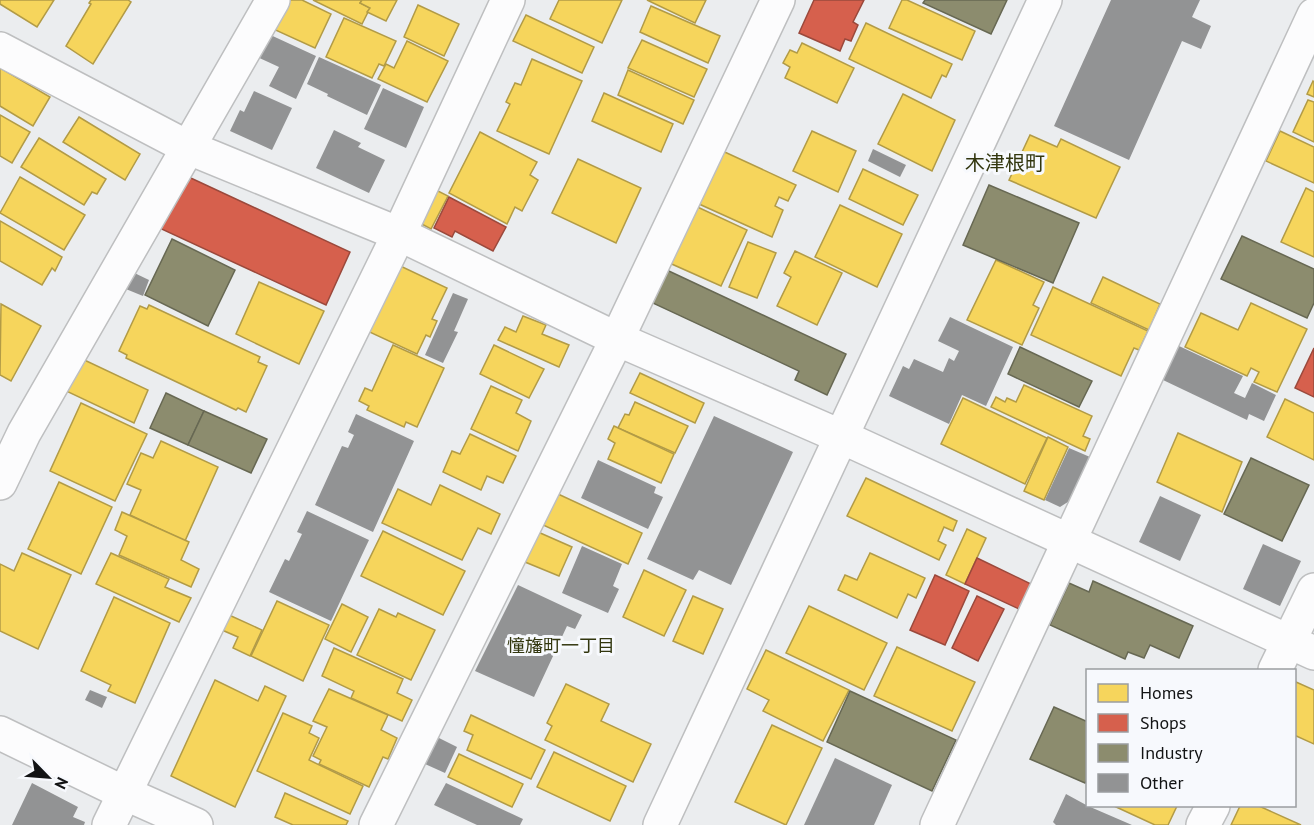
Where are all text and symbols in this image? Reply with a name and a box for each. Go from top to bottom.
district label: 木津根町 [965,150,1045,176]
district label: 憧旛町一丁目 [507,634,615,657]
legend [1086,669,1296,807]
text: Homes [1140,681,1193,704]
text: Shops [1140,711,1186,734]
text: Industry [1140,741,1203,764]
north arrow [18,747,78,807]
text: Other [1140,771,1184,794]
text: N [50,774,73,792]

